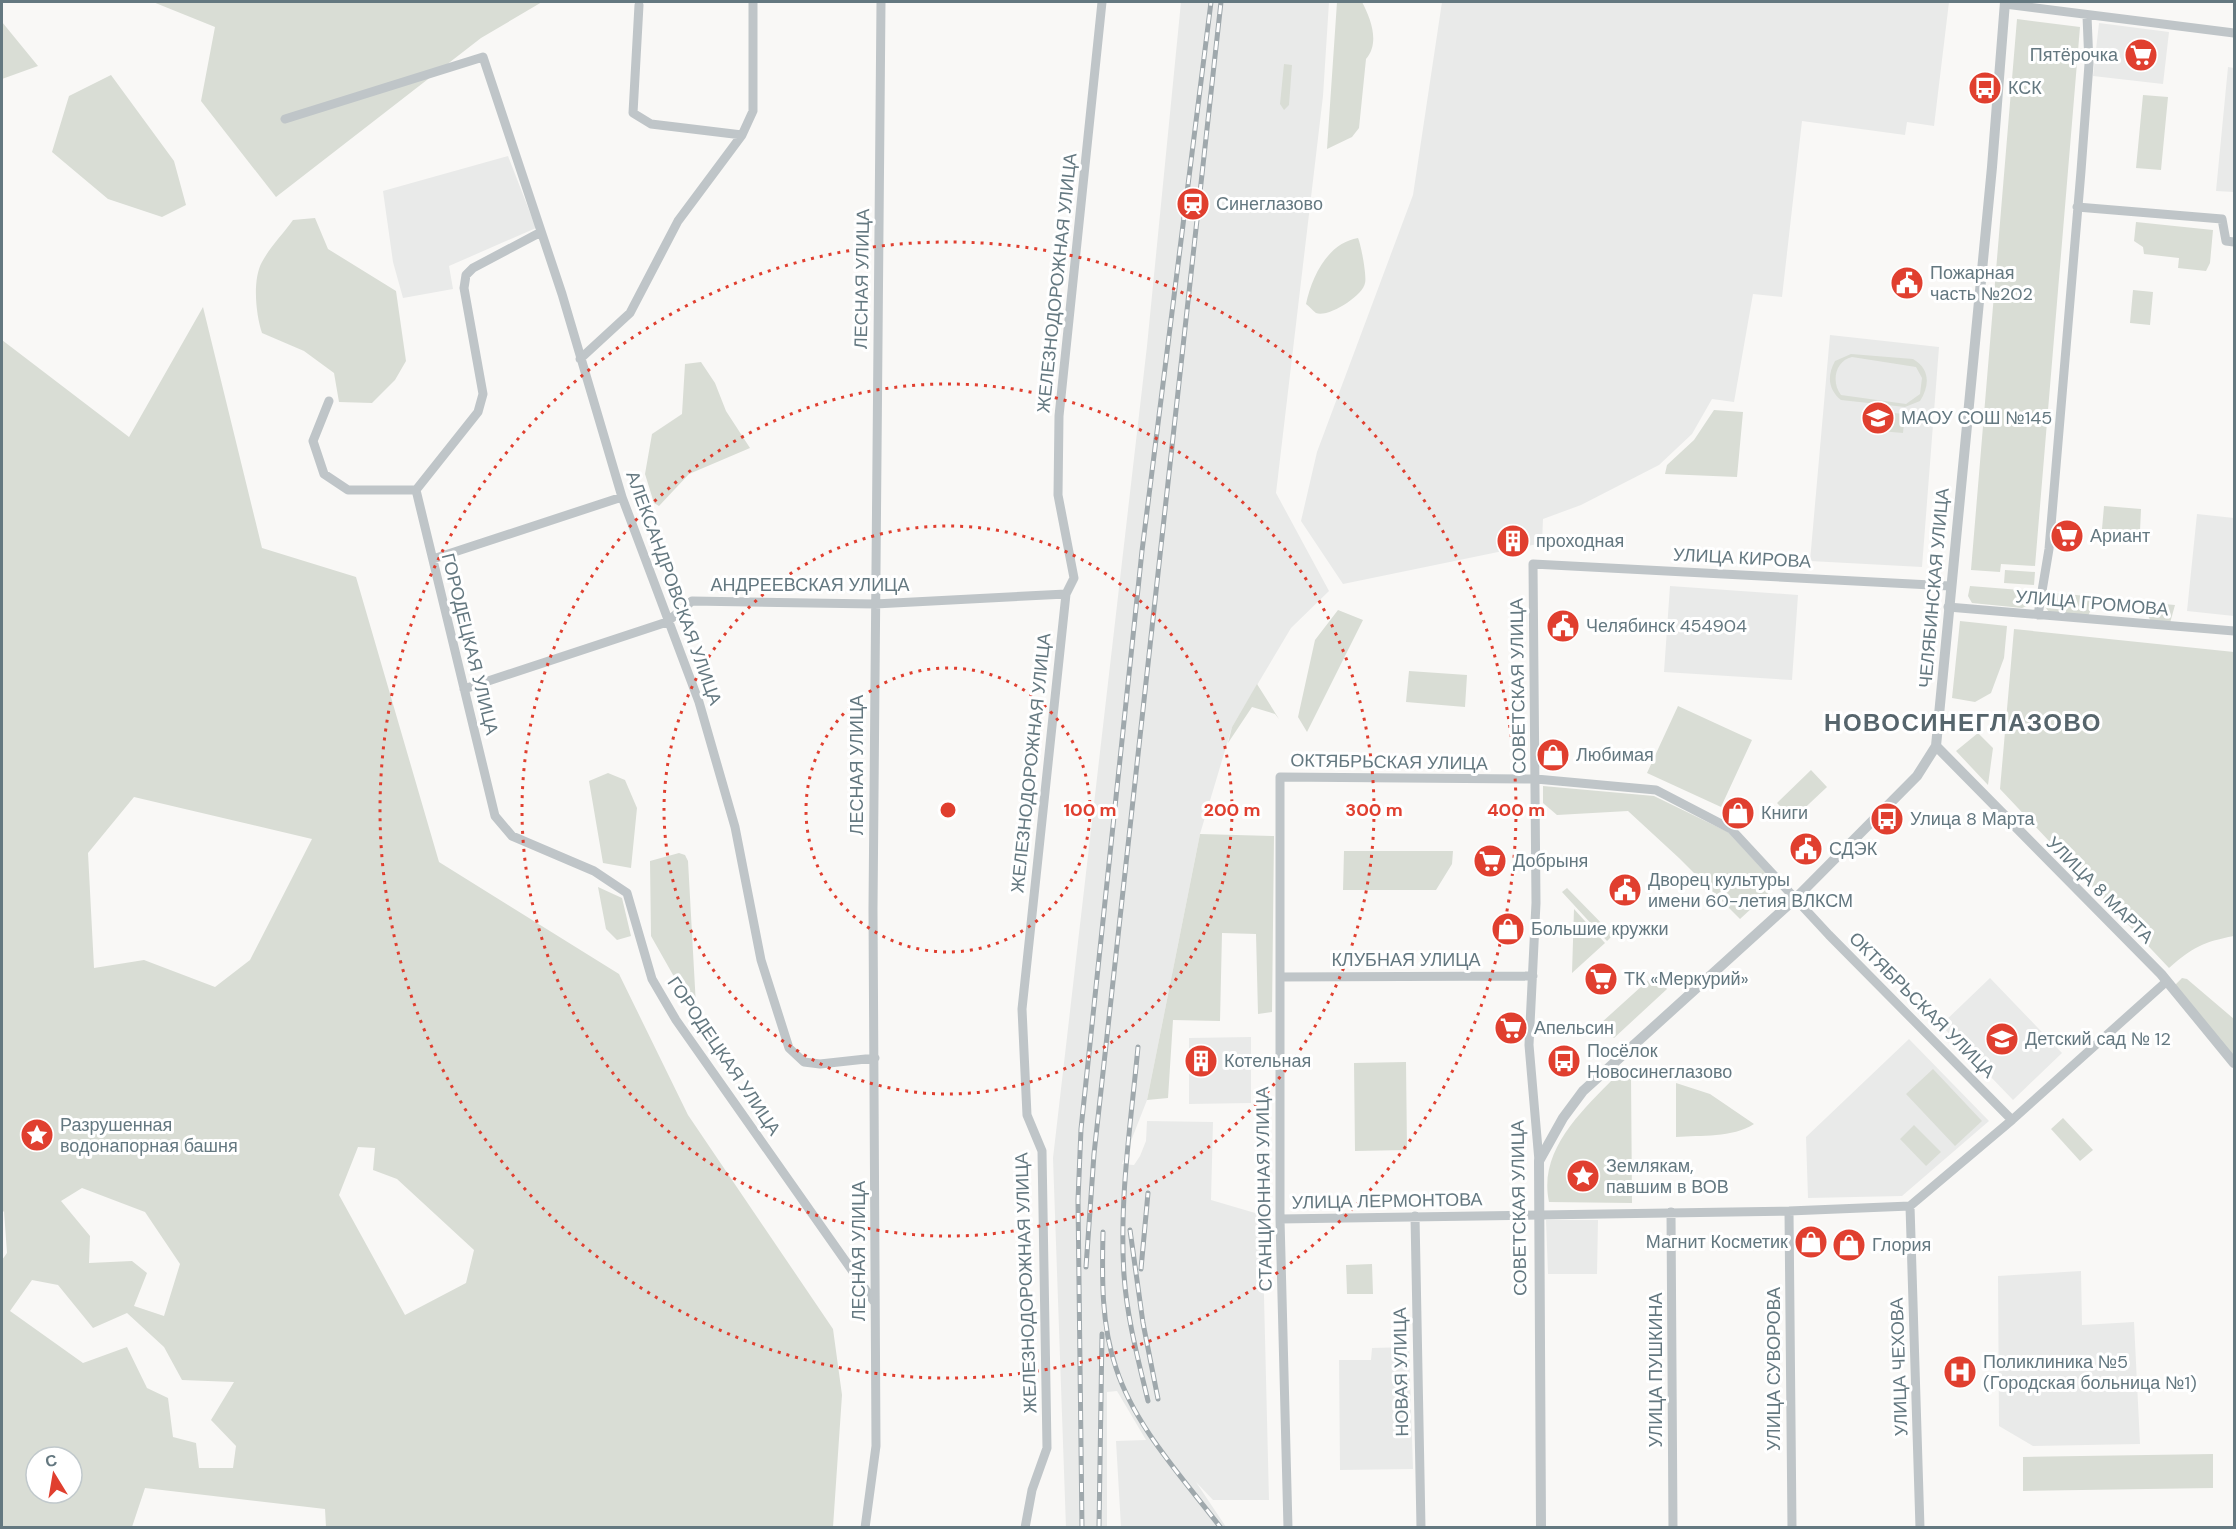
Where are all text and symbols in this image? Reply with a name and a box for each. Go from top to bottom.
supermarket icon: Пятёрочка [2123,37,2159,73]
place label: Пятёрочка [2030,43,2119,67]
bus stop icon: КСК [1967,70,2003,106]
place label: КСК [2008,76,2042,100]
street label: ЖЕЛЕЗНОДОРОЖНАЯ УЛИЦА [1031,152,1083,414]
station icon: Синеглазово [1175,186,1211,222]
place label: Синеглазово [1216,192,1323,216]
street label: ЛЕСНАЯ УЛИЦА [849,209,875,349]
place label: Пожарная часть №202 [1930,261,2033,306]
public building icon: Пожарная часть №202 [1889,265,1925,301]
school or university icon: МАОУ СОШ №145 [1860,400,1896,436]
place label: МАОУ СОШ №145 [1901,406,2052,430]
street label: АЛЕКСАНДРОВСКАЯ УЛИЦА [620,468,728,708]
street label: ЧЕЛЯБИНСКАЯ УЛИЦА [1913,487,1955,689]
supermarket icon: Ариант [2049,518,2085,554]
building icon: проходная [1495,523,1531,559]
place label: Ариант [2090,524,2150,548]
place label: проходная [1536,529,1624,553]
street label: УЛИЦА КИРОВА [1672,542,1812,574]
street label: ГОРОДЕЦКАЯ УЛИЦА [436,551,504,737]
street label: АНДРЕЕВСКАЯ УЛИЦА [711,573,909,597]
street label: УЛИЦА ГРОМОВА [2015,584,2169,622]
street label: СОВЕТСКАЯ УЛИЦА [1504,598,1532,774]
public building icon: Челябинск 454904 [1545,608,1581,644]
place label: Челябинск 454904 [1586,614,1747,638]
street label: ЖЕЛЕЗНОДОРОЖНАЯ УЛИЦА [1005,632,1057,894]
street label: ЛЕСНАЯ УЛИЦА [845,695,869,835]
district label: НОВОСИНЕГЛАЗОВО [1824,707,2102,738]
shop icon: Любимая [1535,737,1571,773]
place label: Любимая [1576,743,1654,767]
street label: ОКТЯБРЬСКАЯ УЛИЦА [1290,748,1488,776]
shop icon: Книги [1720,795,1756,831]
text: 100 m [1063,798,1117,822]
text: 200 m [1204,798,1260,822]
text: 300 m [1345,798,1403,822]
text: 400 m [1487,798,1545,822]
centre of rings [938,800,958,820]
place label: Книги [1761,801,1808,825]
bus stop icon: Улица 8 Марта [1869,801,1905,837]
place label: Улица 8 Марта [1910,807,2035,831]
public building icon: СДЭК [1788,831,1824,867]
street label: УЛИЦА 8 МАРТА [2041,831,2159,949]
place label: СДЭК [1829,837,1878,861]
supermarket icon: Добрыня [1472,843,1508,879]
place label: Добрыня [1513,849,1588,873]
place label: Дворец культуры имени 60-летия ВЛКСМ [1648,868,1853,913]
public building icon: Дворец культуры имени 60-летия ВЛКСМ [1607,872,1643,908]
shop icon: Большие кружки [1490,911,1526,947]
place label: Большие кружки [1531,917,1668,941]
street label: ОКТЯБРЬСКАЯ УЛИЦА [1844,927,2000,1083]
street label: КЛУБНАЯ УЛИЦА [1331,948,1481,972]
supermarket icon: ТК «Меркурий» [1583,961,1619,997]
place label: ТК «Меркурий» [1624,967,1749,991]
street label: ГОРОДЕЦКАЯ УЛИЦА [662,972,786,1140]
supermarket icon: Апельсин [1493,1010,1529,1046]
place label: Апельсин [1534,1016,1614,1040]
school or university icon: Детский сад № 12 [1984,1021,2020,1057]
place label: Детский сад № 12 [2025,1027,2171,1051]
place label: Посёлок Новосинеглазово [1587,1039,1732,1084]
building icon: Котельная [1183,1043,1219,1079]
bus stop icon: Посёлок Новосинеглазово [1546,1043,1582,1079]
place label: Котельная [1224,1049,1311,1073]
street label: СТАНЦИОННАЯ УЛИЦА [1250,1086,1278,1292]
place label: Разрушенная водонапорная башня [60,1113,238,1158]
place icon: Разрушенная водонапорная башня [19,1117,55,1153]
street label: СОВЕТСКАЯ УЛИЦА [1505,1120,1533,1296]
street label: ЖЕЛЕЗНОДОРОЖНАЯ УЛИЦА [1009,1152,1043,1414]
place label: Землякам, павшим в ВОВ [1606,1154,1729,1199]
place icon: Землякам, павшим в ВОВ [1565,1158,1601,1194]
street label: ЛЕСНАЯ УЛИЦА [847,1181,871,1321]
street label: УЛИЦА ЛЕРМОНТОВА [1291,1187,1483,1215]
shop icon: Магнит Косметик [1793,1224,1829,1260]
shop icon: Глория [1831,1227,1867,1263]
place label: Магнит Косметик [1646,1230,1788,1254]
place label: Глория [1872,1233,1931,1257]
street label: УЛИЦА СУВОРОВА [1762,1287,1786,1451]
street label: УЛИЦА ПУШКИНА [1644,1293,1668,1448]
street label: УЛИЦА ЧЕХОВА [1885,1297,1913,1437]
street label: НОВАЯ УЛИЦА [1388,1307,1414,1437]
place label: Поликлиника №5 (Городская больница №1) [1983,1350,2197,1395]
hospital icon: Поликлиника №5 (Городская больница №1) [1942,1354,1978,1390]
north arrow [24,1445,84,1505]
text: С [44,1449,59,1472]

